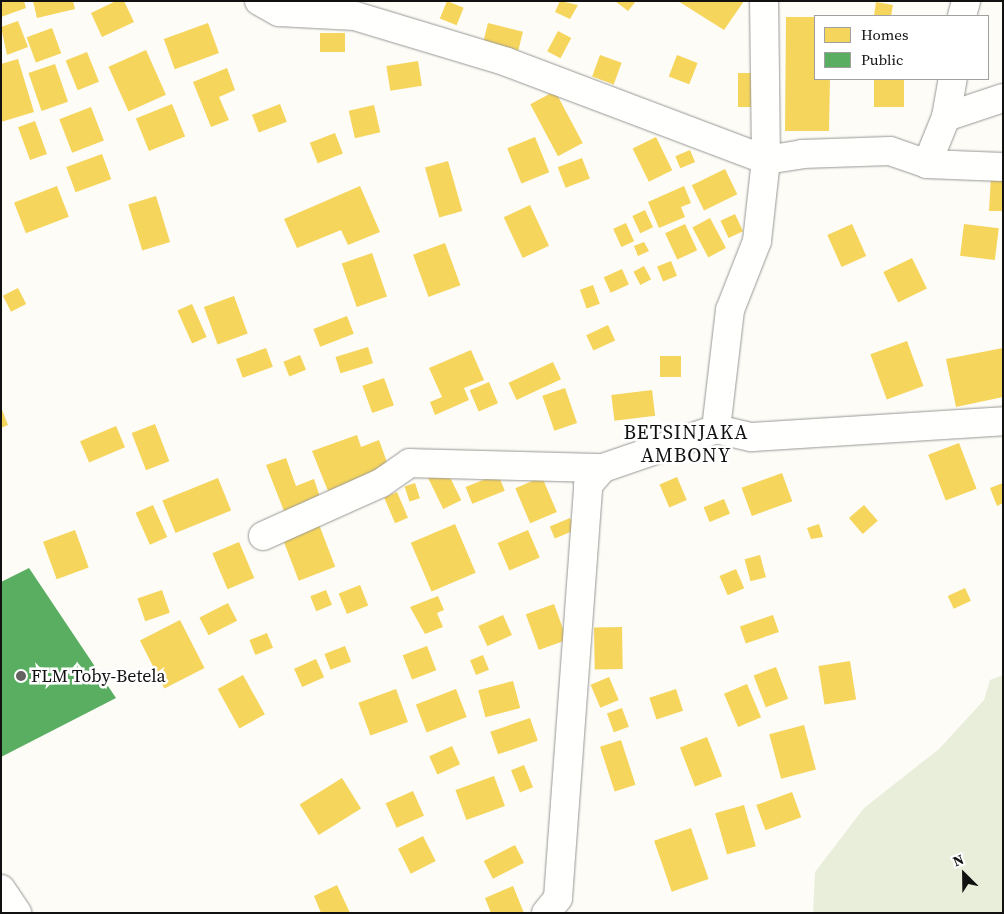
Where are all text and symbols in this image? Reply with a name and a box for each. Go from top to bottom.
legend [814,15,989,80]
text: Homes [861,24,908,45]
text: Public [861,49,903,70]
district label: BETSINJAKA AMBONY [622,420,750,467]
place label: FLM Toby-Betela [31,665,166,687]
marker: FLM Toby-Betela [15,670,27,682]
north arrow [939,849,989,899]
text: N [950,849,967,871]

